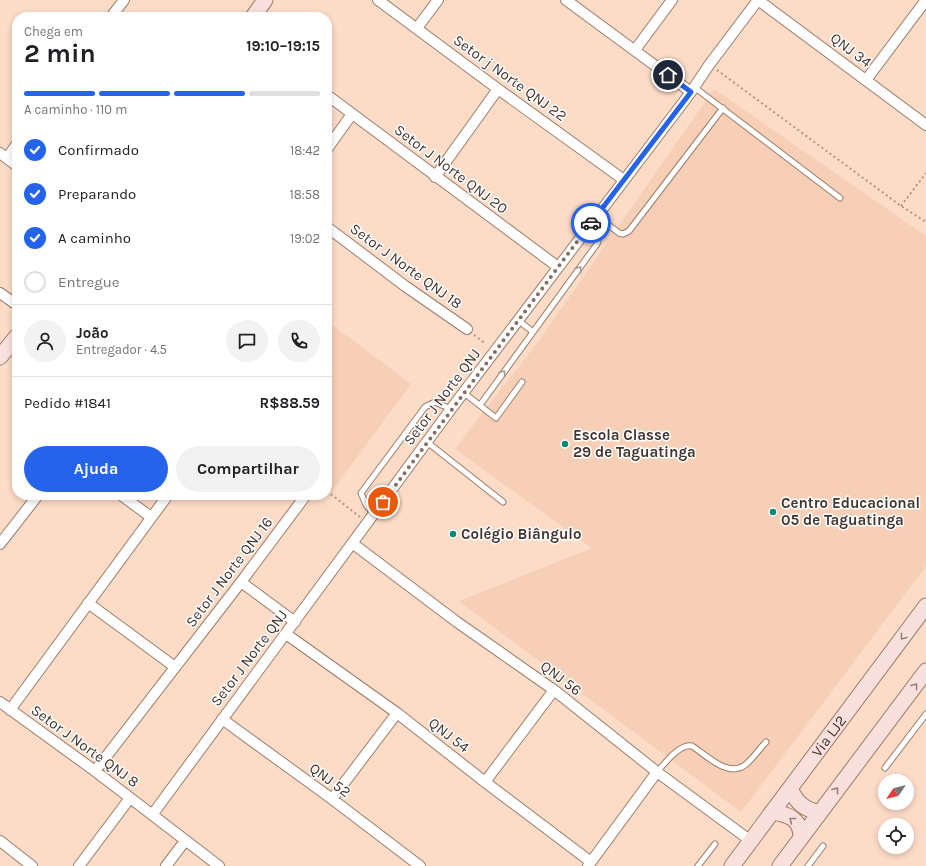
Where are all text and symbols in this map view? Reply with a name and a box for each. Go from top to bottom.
text: Chega em [24,24,83,39]
street label: QNJ 34 [827,29,876,72]
street label: Setor j Norte QNJ 22 [450,31,570,125]
text: 19:10–19:15 [246,37,320,55]
text: 2 min [24,38,96,69]
pin [651,58,685,92]
icon: home [657,64,679,86]
text: A caminho · 110 m [24,102,127,117]
street label: Setor J Norte QNJ 20 [391,121,511,218]
icon: check [24,139,46,161]
text: Confirmado [58,141,139,159]
text: 18:42 [290,143,320,158]
icon: check [24,183,46,205]
text: Preparando [58,185,136,203]
text: 18:58 [289,187,320,202]
courier [571,203,611,243]
icon: car [580,212,602,234]
street label: Setor J Norte QNJ 18 [347,219,465,313]
icon: check [24,227,46,249]
text: A caminho [58,229,131,247]
text: 19:02 [290,231,320,246]
one-way arrow [575,266,582,273]
text: Entregue [58,273,120,291]
button: person [24,320,66,362]
button: chat [226,320,268,362]
button: phone [278,320,320,362]
text: João [76,324,108,342]
text: Entregador · 4.5 [76,342,167,357]
street label: Setor J Norte QNJ [400,345,484,449]
one-way arrow [498,371,505,378]
text: Pedido #1841 [24,394,111,412]
text: R$88.59 [260,394,320,412]
place label: Escola Classe 29 de Taguatinga [573,426,696,461]
marker: Escola Classe 29 de Taguatinga [560,439,570,449]
button: Ajuda [24,446,168,492]
button: Compartilhar [176,446,320,492]
pin [366,485,400,519]
icon: bag [372,491,394,513]
place label: Centro Educacional 05 de Taguatinga [781,494,920,529]
marker: Centro Educacional 05 de Taguatinga [768,507,778,517]
street label: Setor J Norte QNJ 16 [182,513,276,631]
place label: Colégio Biângulo [461,525,581,543]
marker: Colégio Biângulo [448,529,458,539]
street label: Setor J Norte QNJ [207,606,291,710]
one-way arrow [900,633,907,640]
street label: QNJ 56 [537,657,585,699]
one-way arrow [910,683,917,690]
street label: Setor J Norte QNJ 8 [28,701,142,791]
street label: Via LJ2 [808,712,850,760]
street label: QNJ 54 [425,714,473,757]
street label: QNJ 52 [306,759,354,801]
north arrow [878,774,914,810]
map controls [878,774,914,854]
one-way arrow [832,787,839,794]
one-way arrow [789,817,797,824]
button: locate [878,818,914,854]

